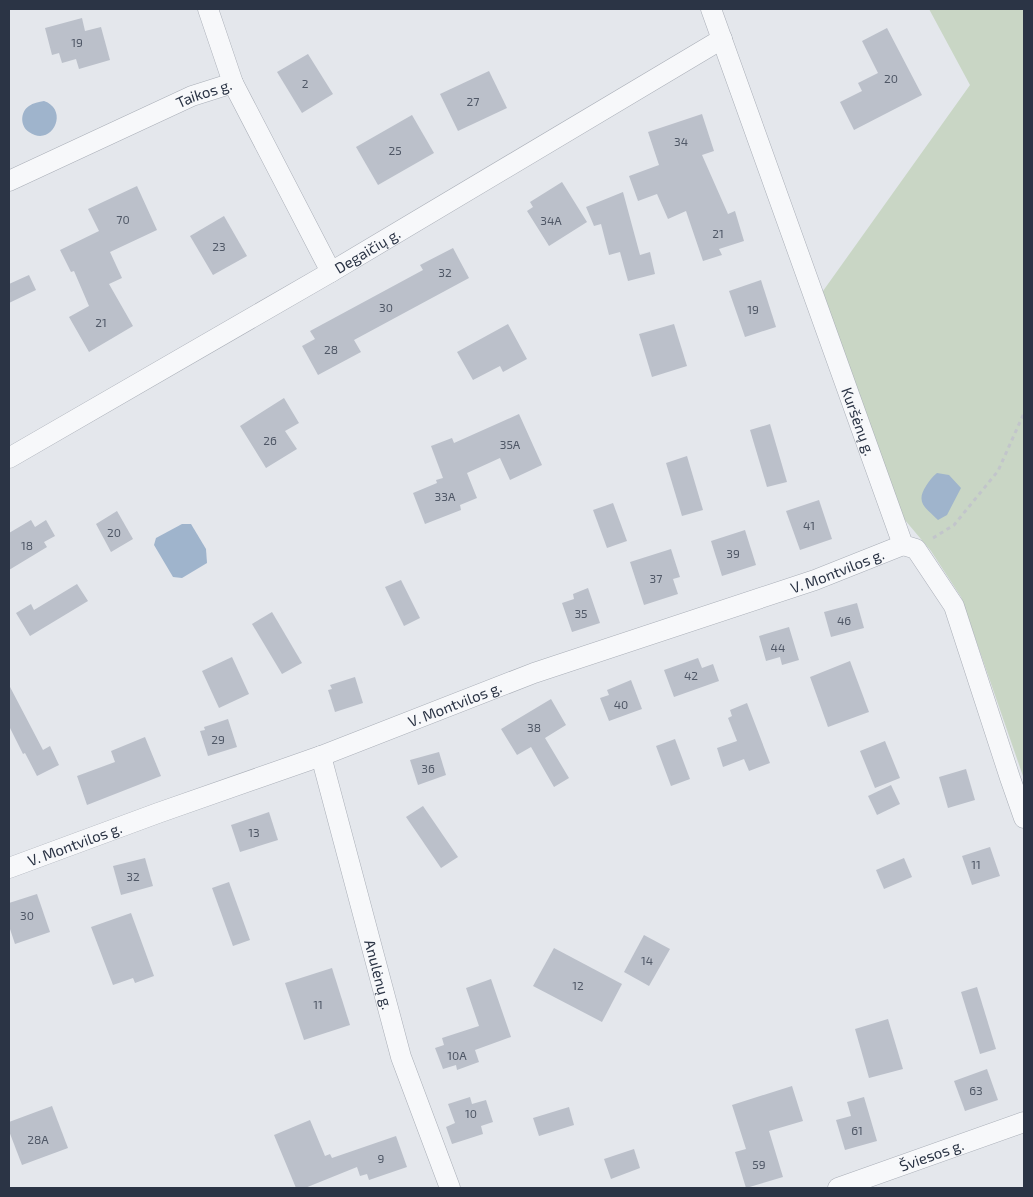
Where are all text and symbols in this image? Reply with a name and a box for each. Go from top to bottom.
house number: 19 [71,35,83,49]
house number: 20 [884,71,898,85]
street label: Taikos g. [173,75,234,111]
house number: 2 [302,76,309,90]
house number: 27 [467,94,479,108]
house number: 34 [674,134,688,148]
house number: 25 [388,143,402,157]
house number: 70 [116,212,130,226]
house number: 34A [540,213,562,227]
street label: Degaičių g. [331,224,403,277]
house number: 21 [712,226,724,240]
house number: 23 [212,239,226,253]
house number: 32 [438,265,452,279]
house number: 30 [379,300,393,314]
house number: 19 [747,302,759,316]
house number: 21 [95,315,107,329]
house number: 28 [324,342,338,356]
street label: Kuršėnų g. [838,385,879,458]
house number: 26 [263,433,277,447]
house number: 35A [500,437,521,451]
house number: 33A [435,489,456,503]
house number: 41 [803,518,815,532]
house number: 20 [107,525,121,539]
house number: 18 [21,538,33,552]
street label: V. Montvilos g. [788,545,886,597]
house number: 39 [726,546,740,560]
house number: 37 [650,571,662,585]
house number: 35 [574,606,588,620]
house number: 46 [837,613,851,627]
house number: 44 [771,640,785,654]
house number: 42 [684,668,698,682]
street label: V. Montvilos g. [405,678,504,730]
house number: 40 [614,697,628,711]
house number: 38 [527,720,541,734]
house number: 29 [211,732,225,746]
house number: 36 [421,761,435,775]
street label: V. Montvilos g. [25,818,124,869]
house number: 13 [248,825,260,839]
house number: 11 [971,857,981,871]
house number: 32 [126,869,140,883]
house number: 30 [20,908,34,922]
street label: Anulėnų g. [361,938,397,1011]
house number: 14 [641,953,653,967]
house number: 12 [572,978,584,992]
house number: 11 [313,997,323,1011]
house number: 10A [447,1048,467,1062]
house number: 63 [969,1083,983,1097]
house number: 10 [465,1106,477,1120]
house number: 61 [851,1123,863,1137]
house number: 28A [27,1132,49,1146]
street label: Šviesos g. [897,1135,966,1175]
house number: 9 [378,1151,385,1165]
house number: 59 [752,1157,766,1171]

